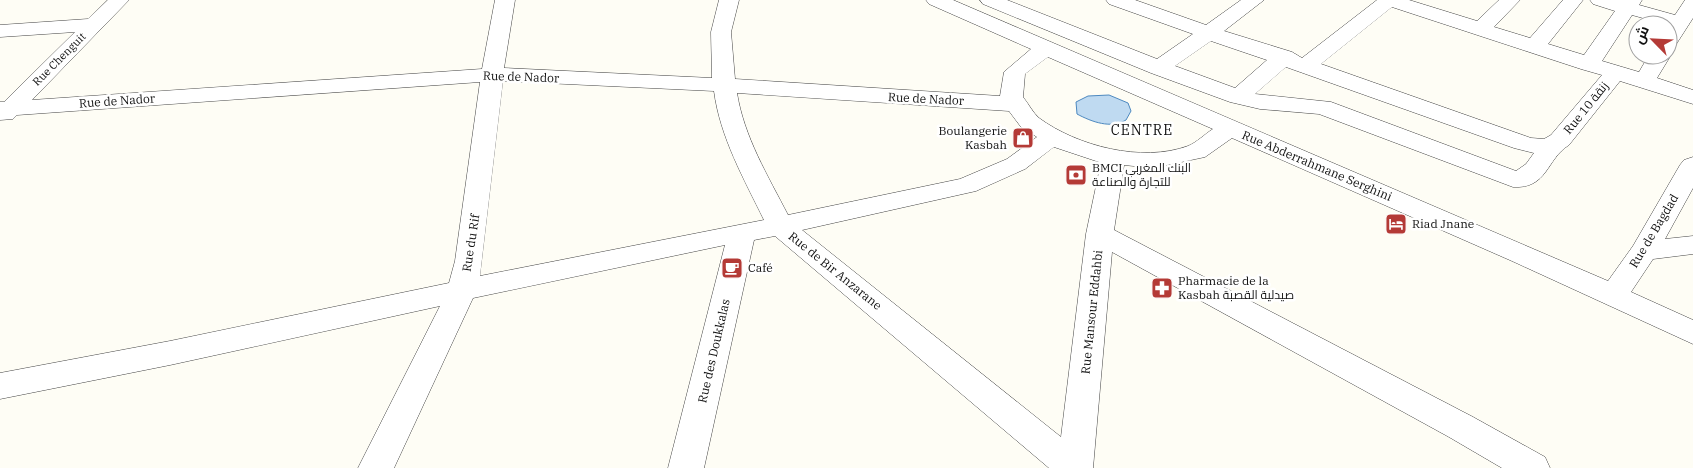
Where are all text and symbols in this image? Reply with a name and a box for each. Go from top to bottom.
north arrow [1628,15,1678,65]
text: ش [1629,23,1653,47]
street label: Rue Chenguit [29,29,89,89]
street label: Rue de Nador [483,68,560,85]
street label: Rue 10 زنقة [1560,79,1611,137]
street label: Rue de Nador [887,89,965,108]
street label: Rue de Nador [78,90,156,111]
district label: CENTRE [1111,121,1173,139]
place label: Boulangerie Kasbah [939,123,1007,152]
shop icon: Boulangerie Kasbah [1011,126,1035,150]
street label: Rue Abderrahmane Serghini [1240,127,1395,204]
place label: BMCI البنك المغربي للتجارة والصناعة [1092,160,1191,189]
bank icon: BMCI البنك المغربي للتجارة والصناعة [1064,163,1088,187]
street label: Rue de Bagdad [1626,191,1681,270]
street label: Rue du Rif [459,212,483,273]
hotel icon: Riad Jnane [1384,212,1408,236]
place label: Riad Jnane [1412,216,1474,231]
street label: Rue de Bir Anzarane [786,228,885,313]
street label: Rue Mansour Eddahbi [1078,249,1105,375]
cafe icon: Café [720,256,744,280]
place label: Café [748,260,773,275]
place label: Pharmacie de la Kasbah صيدلية القصبة [1178,273,1294,302]
pharmacy icon: Pharmacie de la Kasbah صيدلية القصبة [1150,276,1174,300]
street label: Rue des Doukkalas [694,297,733,404]

